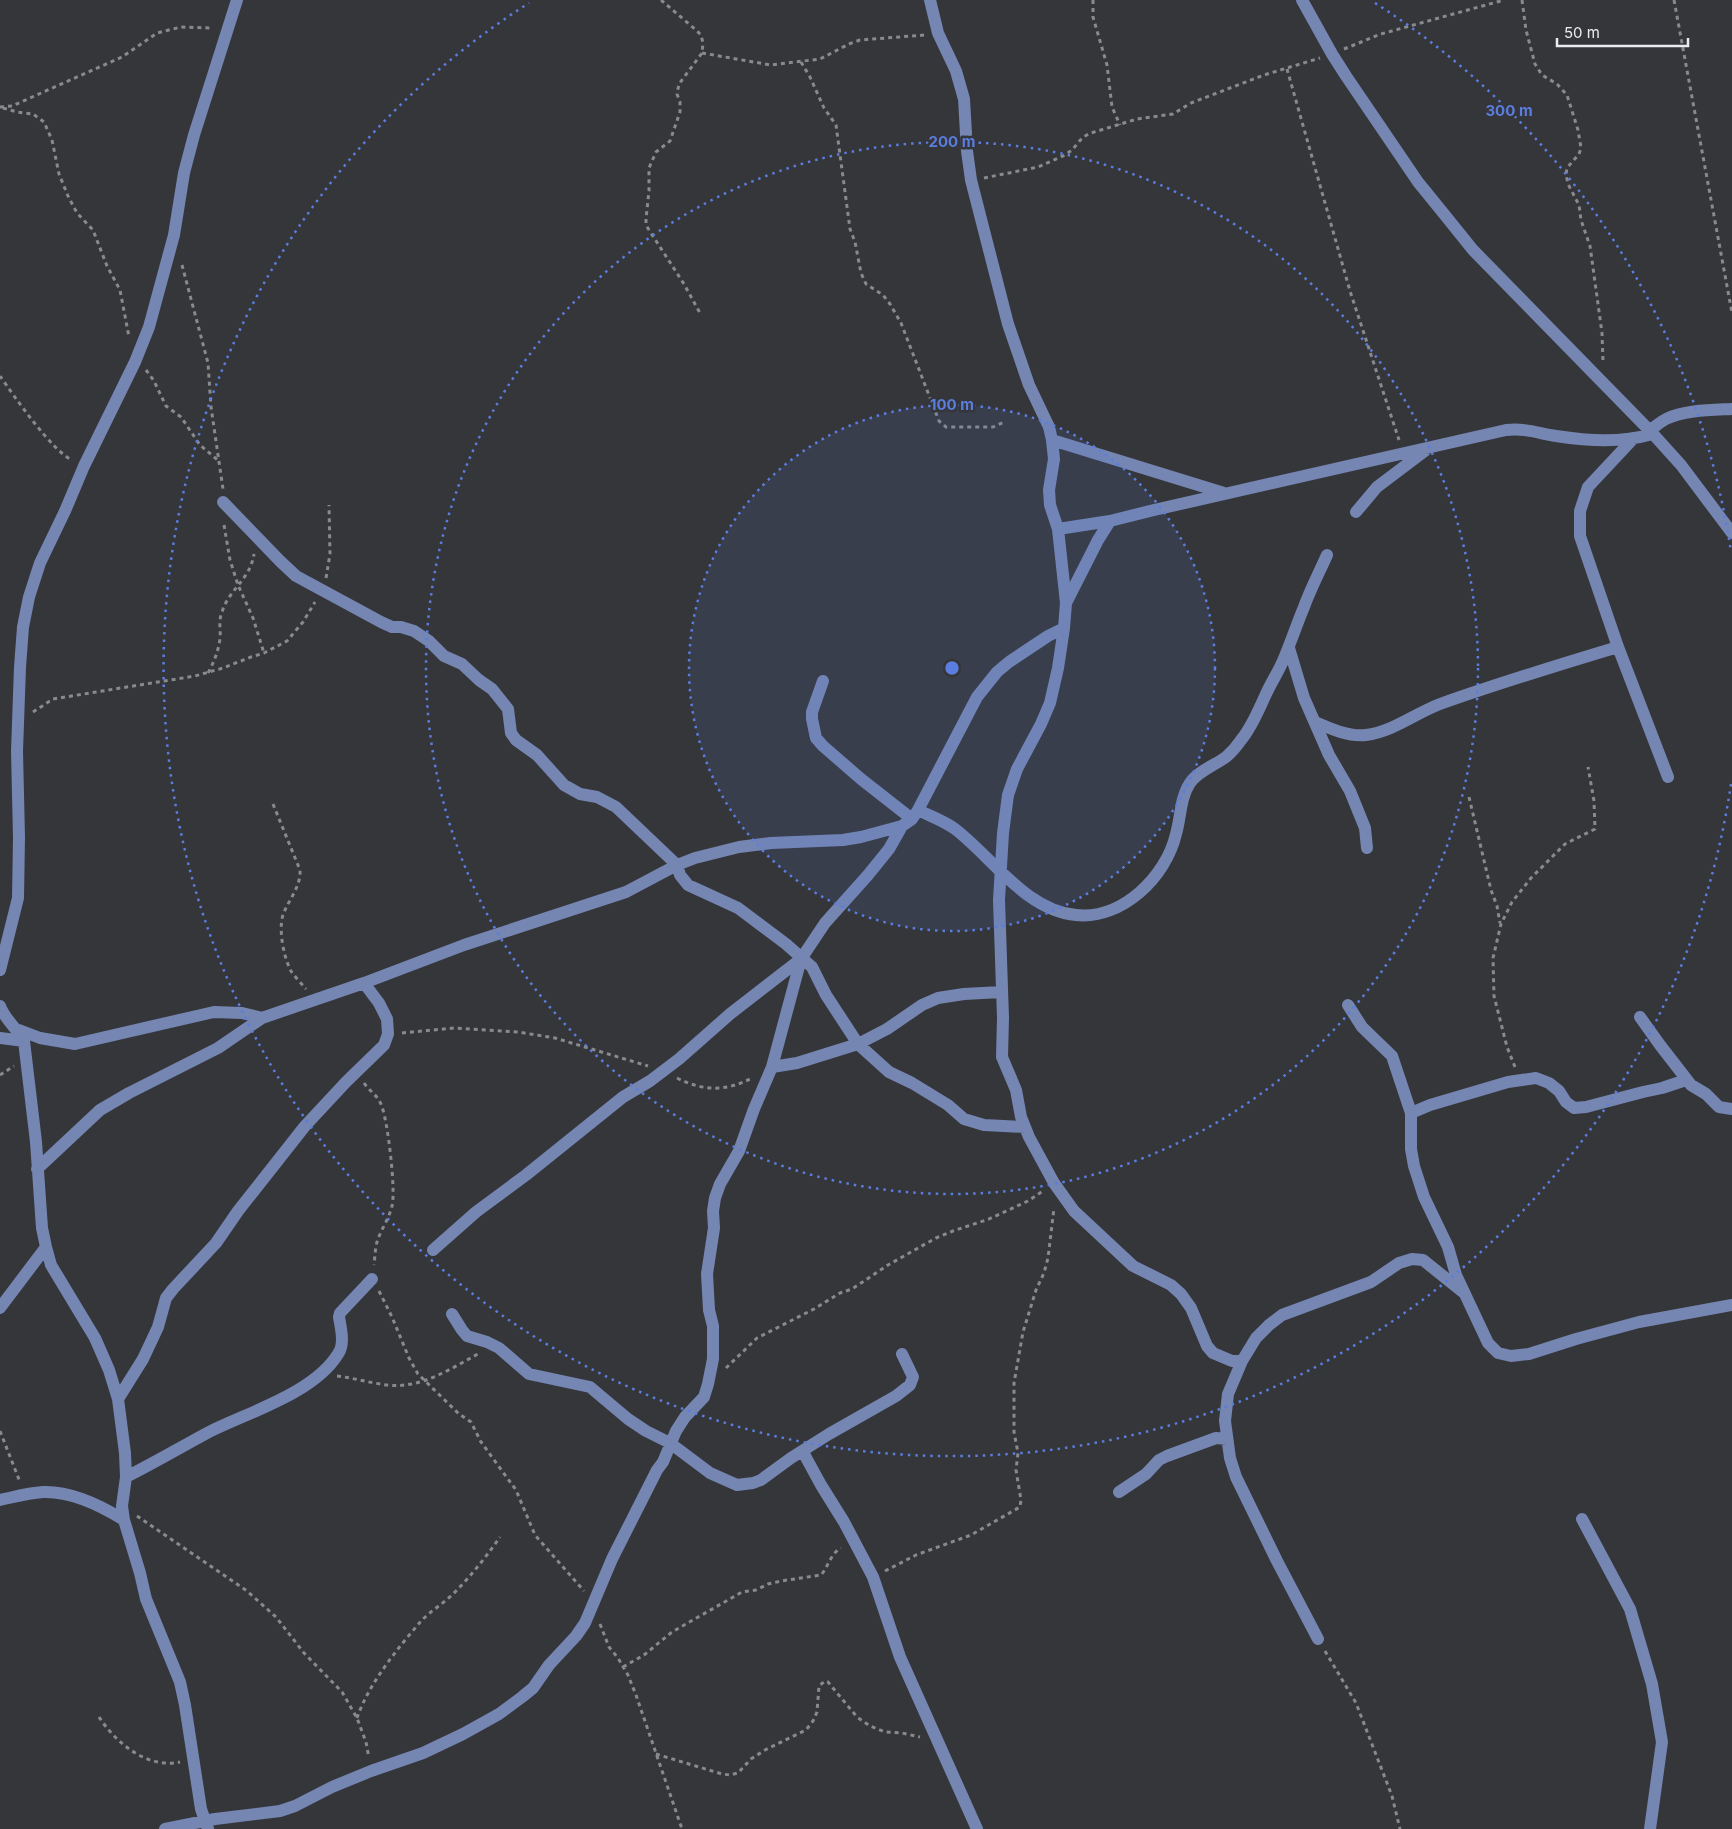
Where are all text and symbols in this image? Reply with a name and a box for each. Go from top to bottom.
scale bar [1557,15,1688,47]
text: 50 m [1564,23,1600,42]
text: 300 m [1485,101,1533,120]
text: 200 m [929,132,975,151]
text: 100 m [930,395,974,414]
centre of rings [943,659,961,677]

